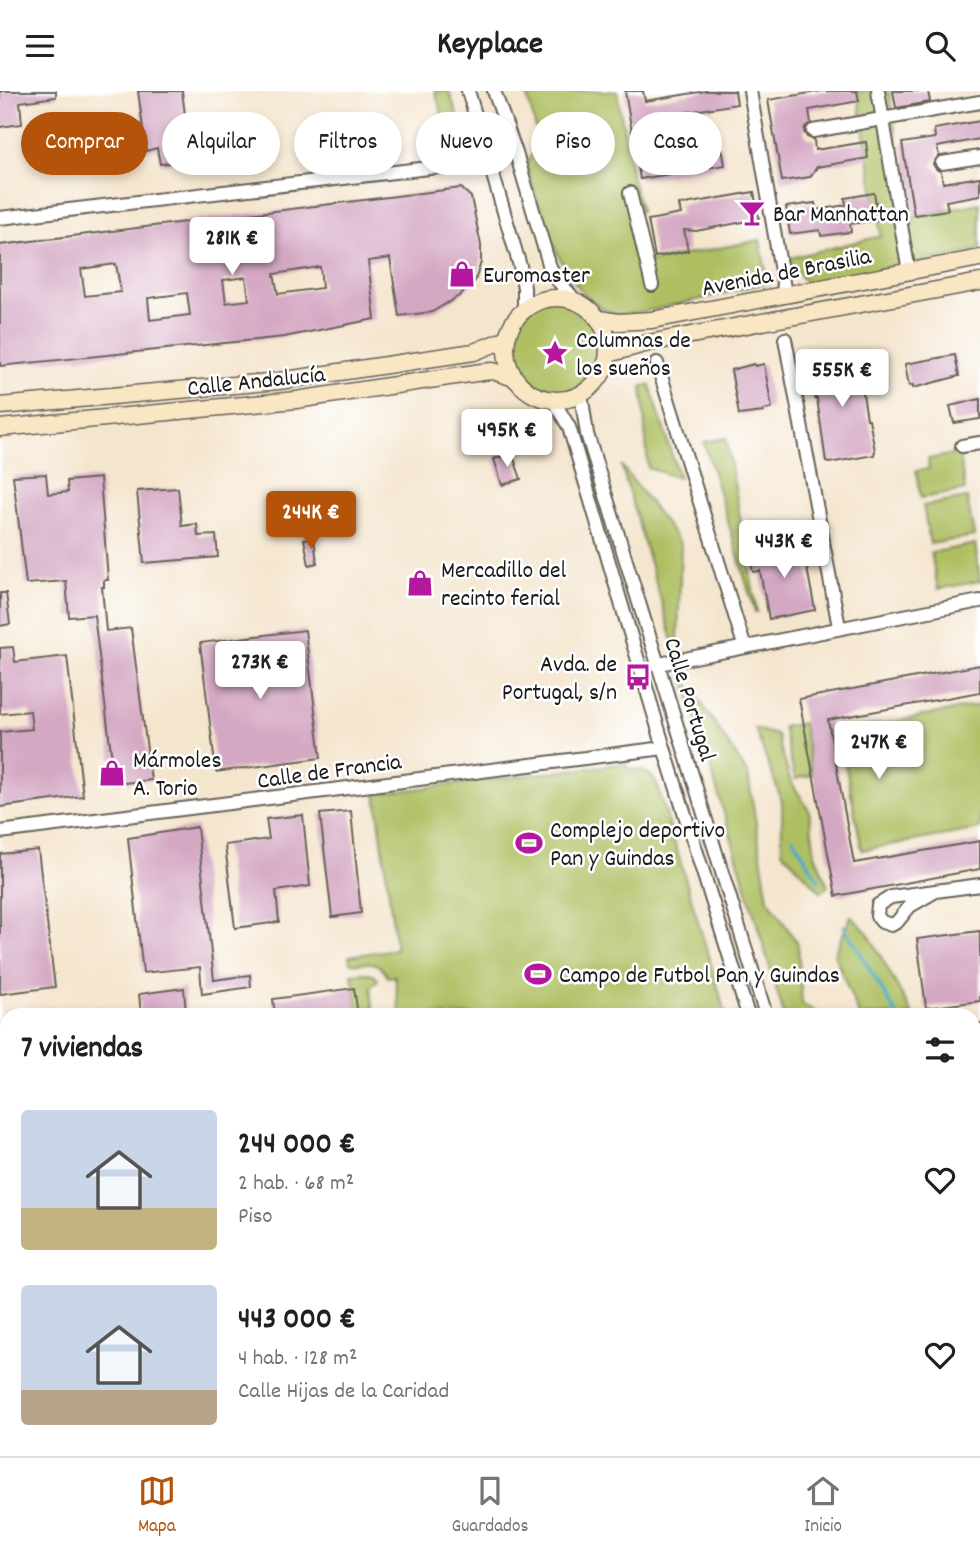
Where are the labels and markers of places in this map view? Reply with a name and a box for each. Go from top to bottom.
bar icon: Bar Manhattan [737,198,767,228]
place label: Bar Manhattan [773,199,909,233]
pin: 281K € [175,218,289,277]
shop icon: Euromaster [447,259,477,289]
place label: Euromaster [483,260,590,294]
place label: Columnas de los sueños [576,325,691,387]
place icon: Columnas de los sueños [540,338,570,368]
pin: 555K € [785,349,899,409]
pin: 495K € [450,409,564,469]
pin: 244K € [254,491,368,551]
pin: 443K € [727,521,841,580]
place label: Mercadillo del recinto ferial [441,555,566,617]
shop icon: Mercadillo del recinto ferial [405,568,435,598]
pin: 273K € [203,641,317,701]
place label: Avda. de Portugal, s/n [502,649,617,711]
bus stop icon: Avda. de Portugal, s/n [623,662,653,692]
pin: 247K € [822,721,936,781]
place label: Mármoles A. Torio [133,745,222,807]
shop icon: Mármoles A. Torio [97,758,127,788]
place label: Complejo deportivo Pan y Guindas [550,815,725,877]
sports icon: Complejo deportivo Pan y Guindas [514,828,544,858]
sports icon: Campo de Futbol Pan y Guindas [523,959,553,989]
place label: Campo de Futbol Pan y Guindas [559,960,840,994]

